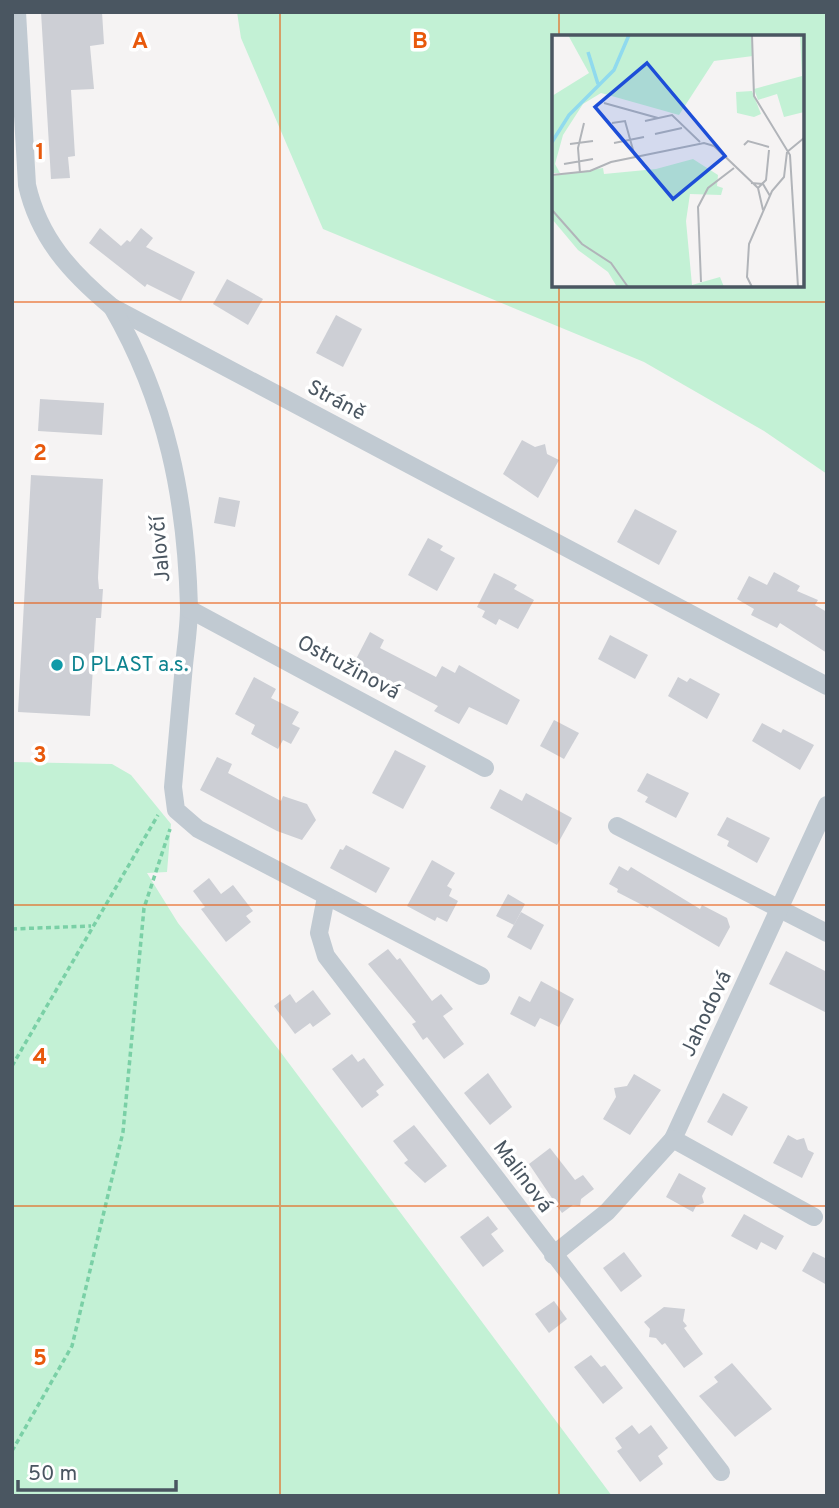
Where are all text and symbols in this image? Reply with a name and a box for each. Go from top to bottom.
text: A [132,28,148,57]
text: B [412,28,428,57]
inset map [552,35,804,287]
text: 1 [35,139,45,168]
street label: Stráně [302,374,370,428]
text: 2 [33,440,47,469]
street label: Jalovčí [145,513,177,583]
street label: Ostružinová [292,630,404,706]
place label: D PLAST a.s. [71,652,188,679]
marker: D PLAST a.s. [49,657,65,673]
text: 3 [33,742,47,771]
street label: Jahodová [675,967,739,1061]
text: 4 [33,1044,47,1073]
street label: Malinová [486,1135,558,1219]
text: 5 [33,1345,47,1374]
scale bar [18,1448,175,1492]
text: 50 m [28,1461,77,1488]

